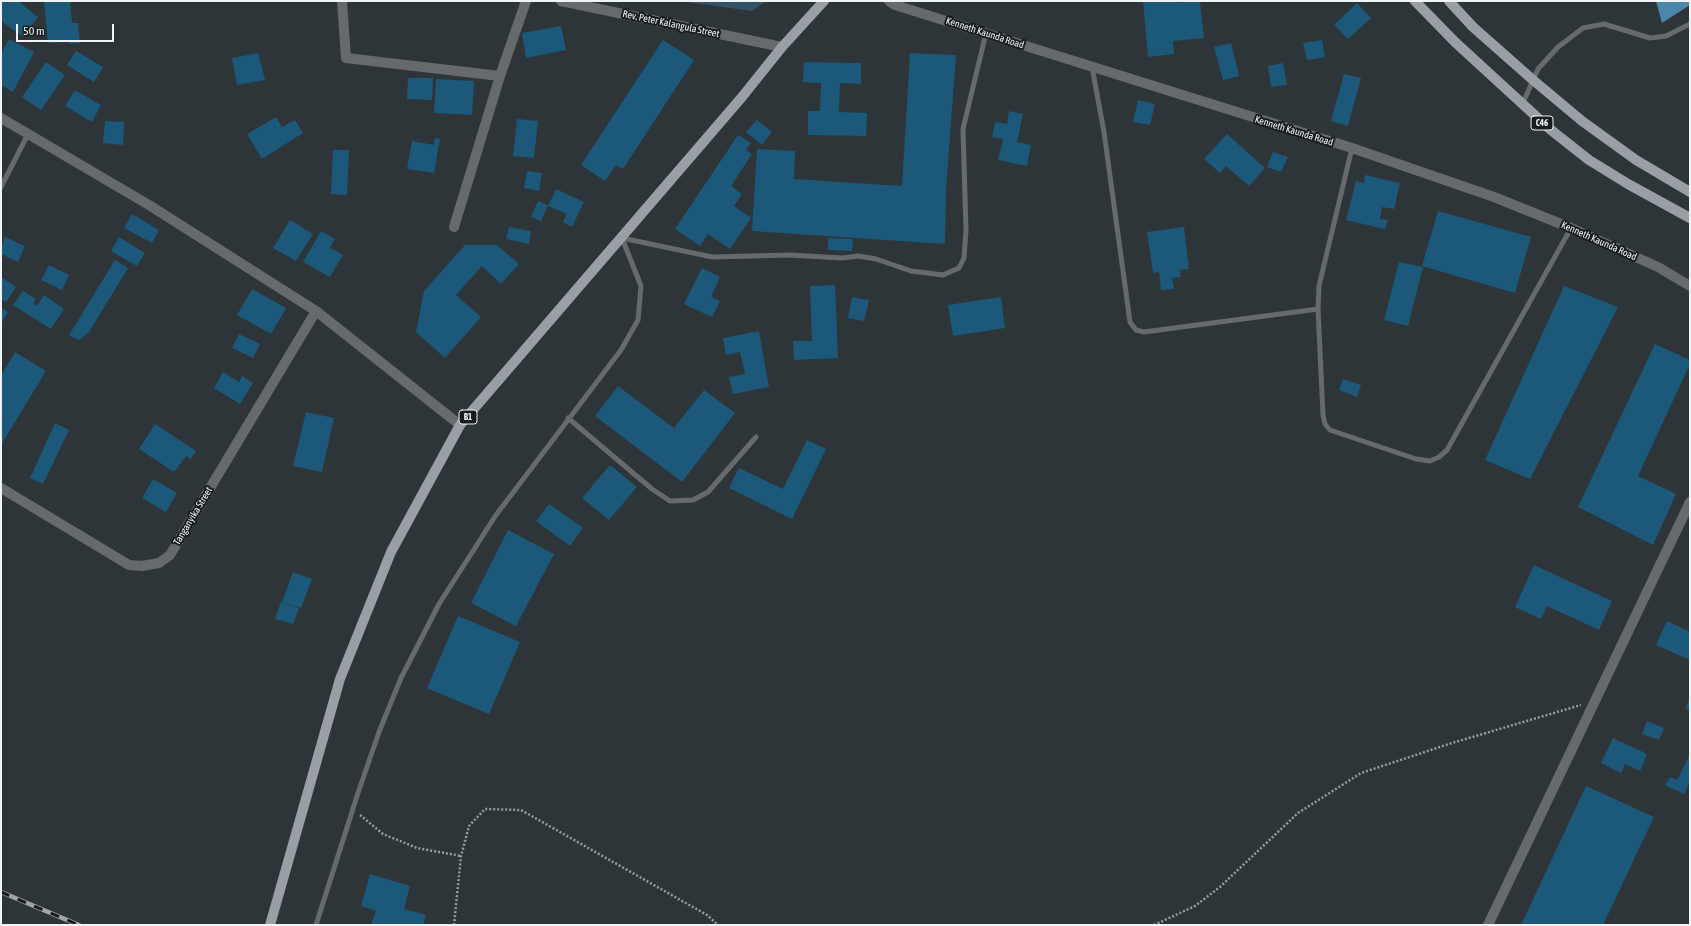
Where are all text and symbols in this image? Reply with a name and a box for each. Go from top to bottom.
street label: Rev. Peter Kalangula Street [622,8,720,40]
street label: Kenneth Kaunda Road [944,15,1026,51]
scale bar [18,16,116,42]
text: 50 m [23,24,45,38]
street label: Kenneth Kaunda Road [1253,113,1335,149]
road number: C46 [1531,116,1553,130]
street label: Kenneth Kaunda Road [1559,219,1639,263]
road number: B1 [459,410,477,424]
street label: Tanganyika Street [171,485,215,547]

